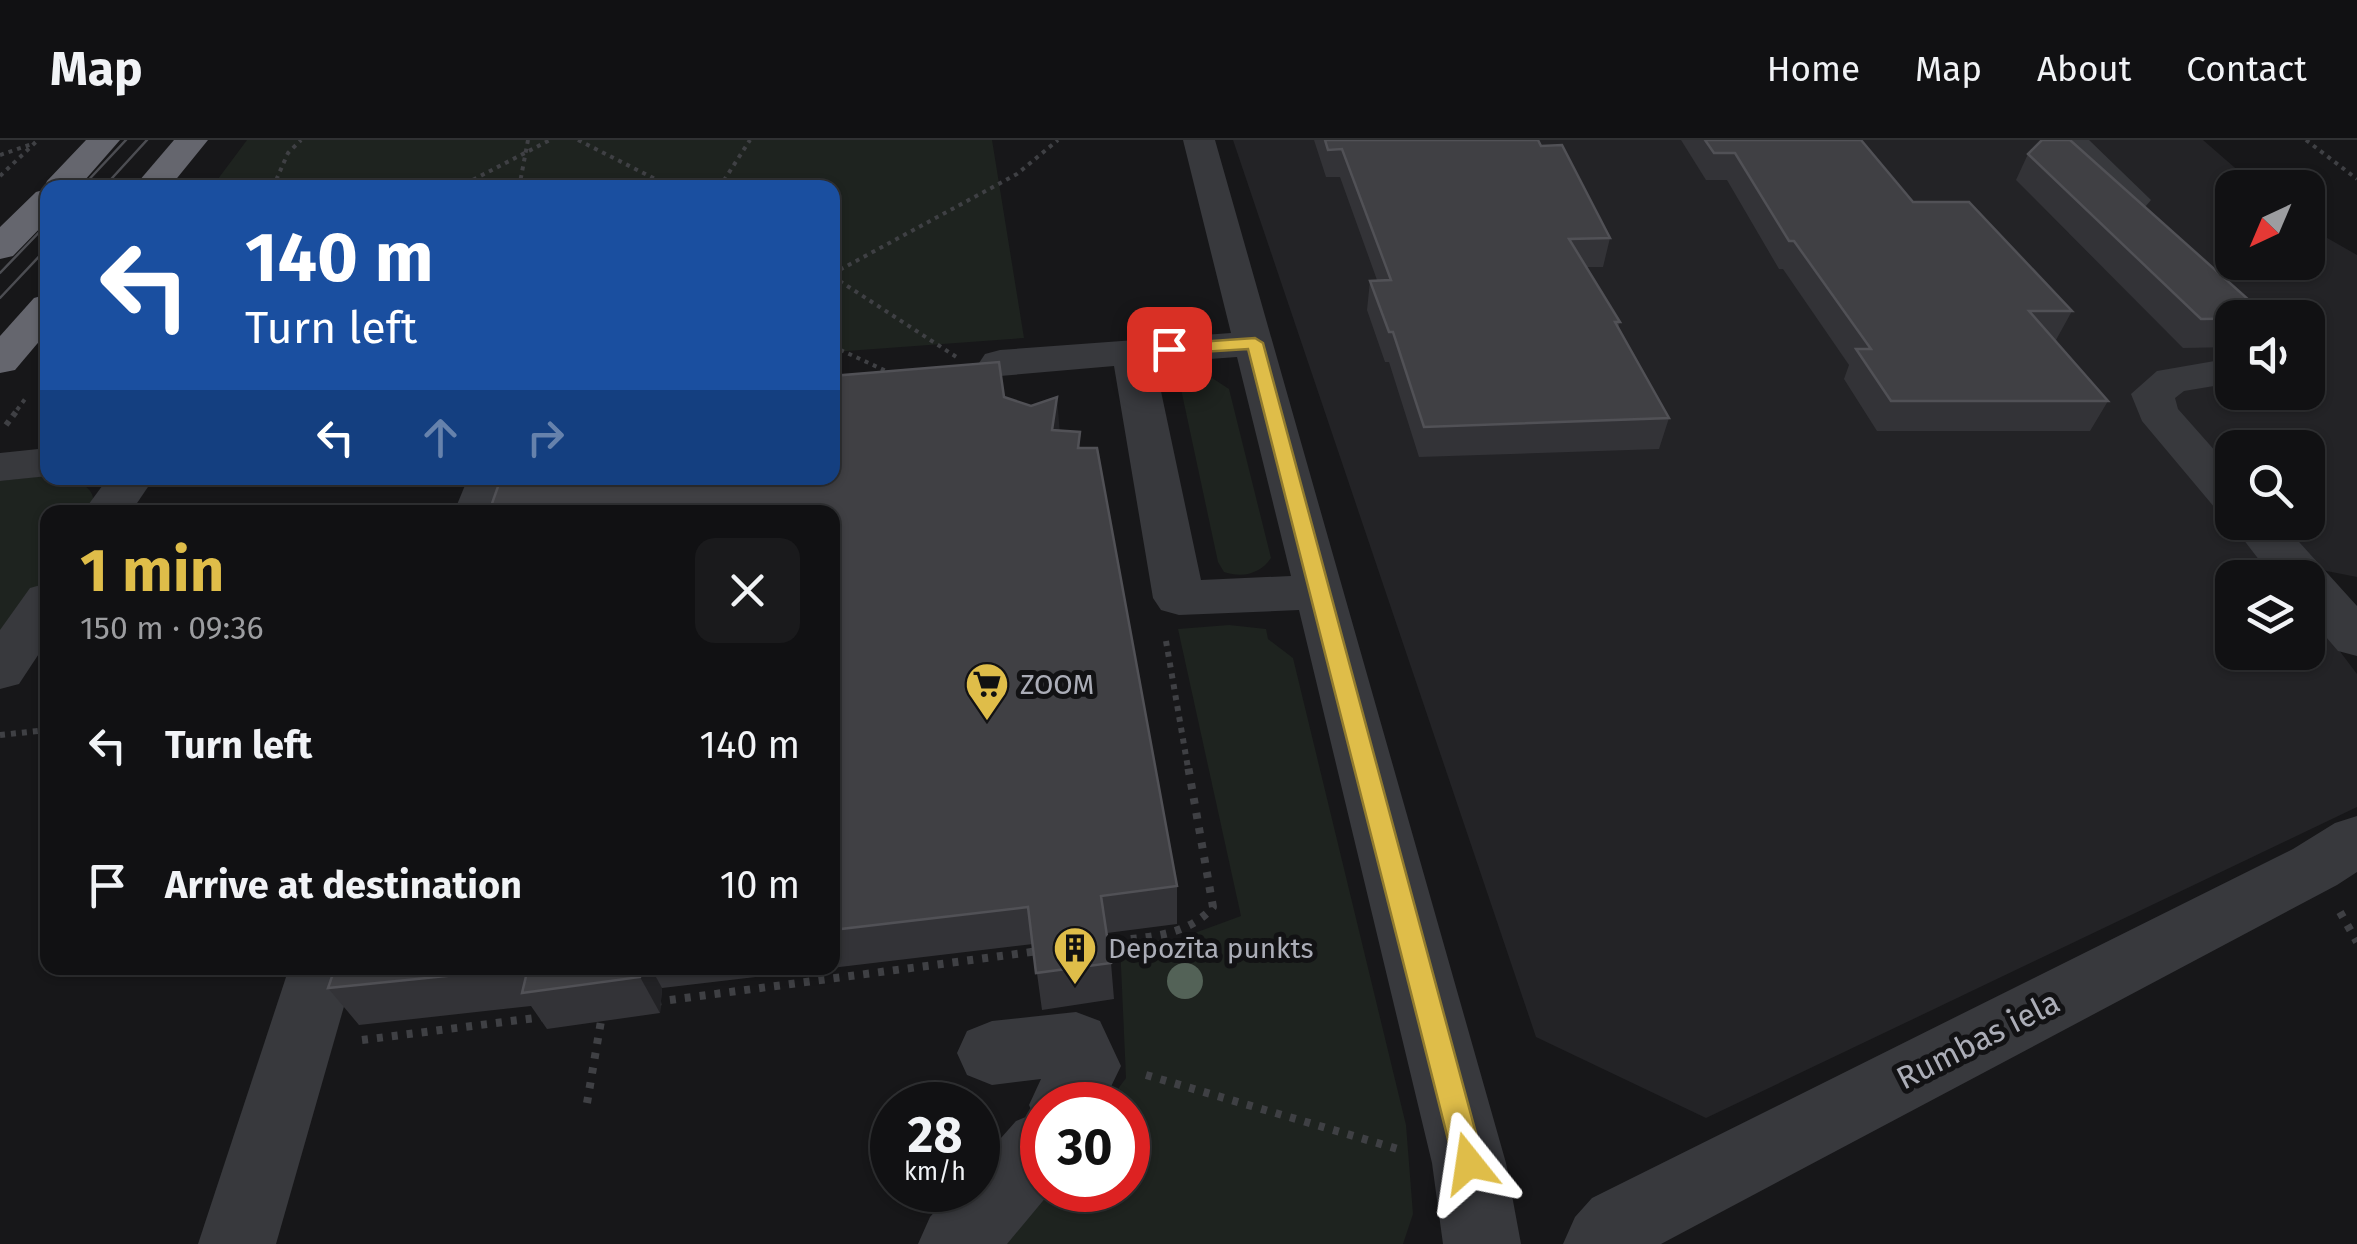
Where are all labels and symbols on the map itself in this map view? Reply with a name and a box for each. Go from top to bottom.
north arrow [2215,170,2325,280]
pin [1127,307,1212,392]
supermarket icon: ZOOM [964,661,1010,722]
place label: ZOOM [1020,668,1094,701]
building icon: Depozīta punkts [1052,925,1098,986]
place label: Depozīta punkts [1108,932,1314,965]
street label: Rumbas iela [1890,983,2066,1097]
speed limit sign: 30 [1020,1082,1150,1212]
position arrow [1417,1111,1521,1215]

